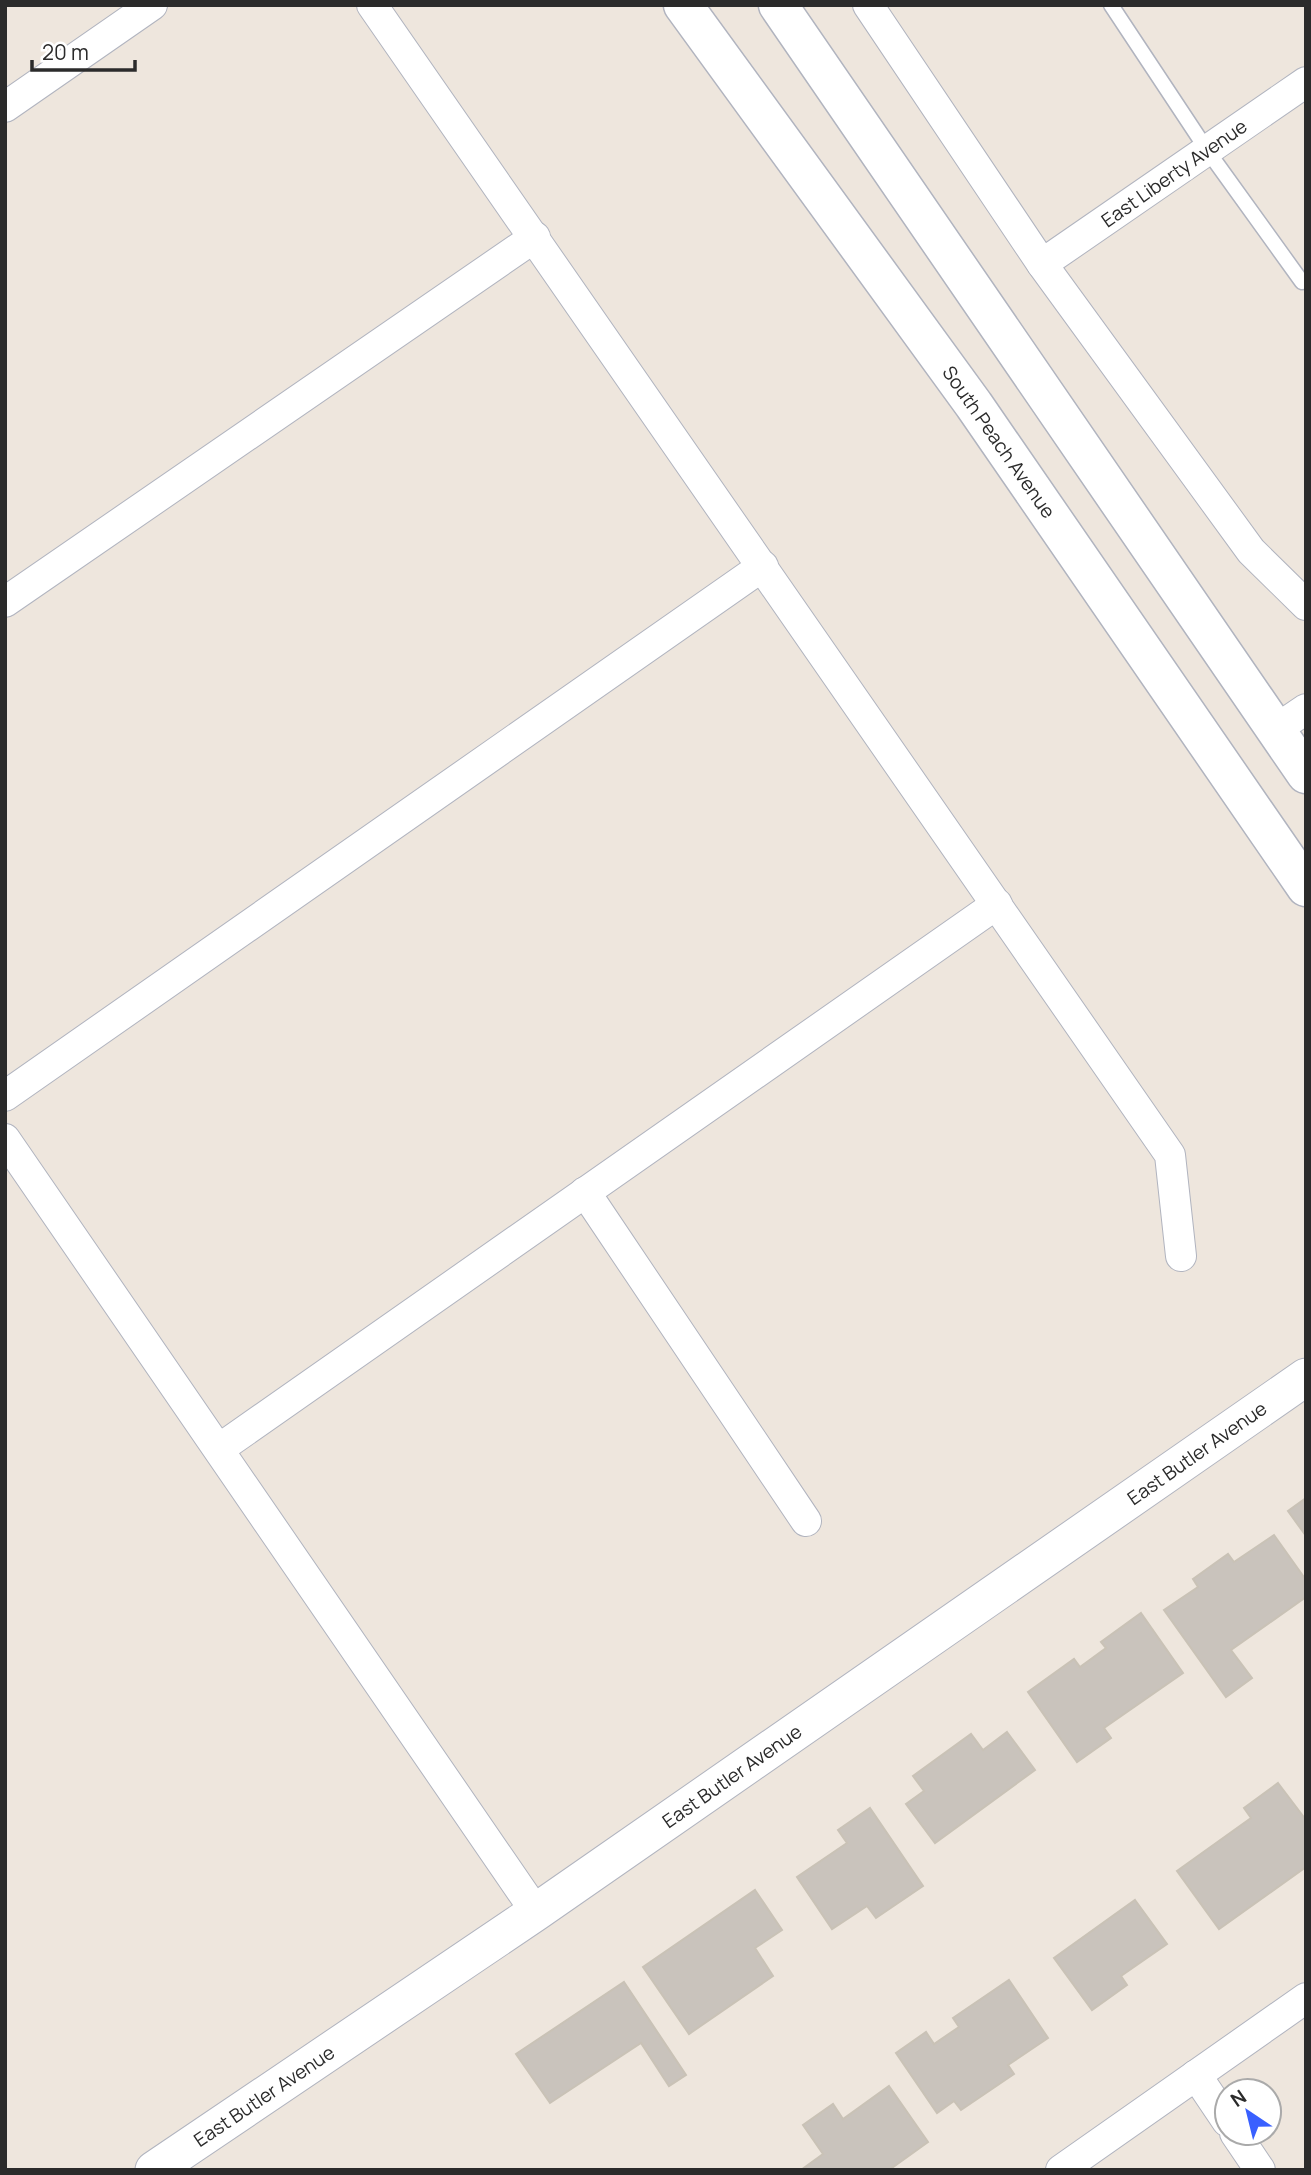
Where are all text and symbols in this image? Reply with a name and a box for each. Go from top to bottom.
scale bar [32,28,135,72]
text: 20 m [42,38,89,66]
street label: East Liberty Avenue [1096,113,1252,233]
street label: South Peach Avenue [937,361,1061,523]
street label: East Butler Avenue [1122,1395,1272,1511]
street label: East Butler Avenue [657,1718,807,1834]
street label: East Butler Avenue [189,2039,339,2153]
north arrow [1213,2077,1283,2147]
text: N [1225,2084,1251,2113]

